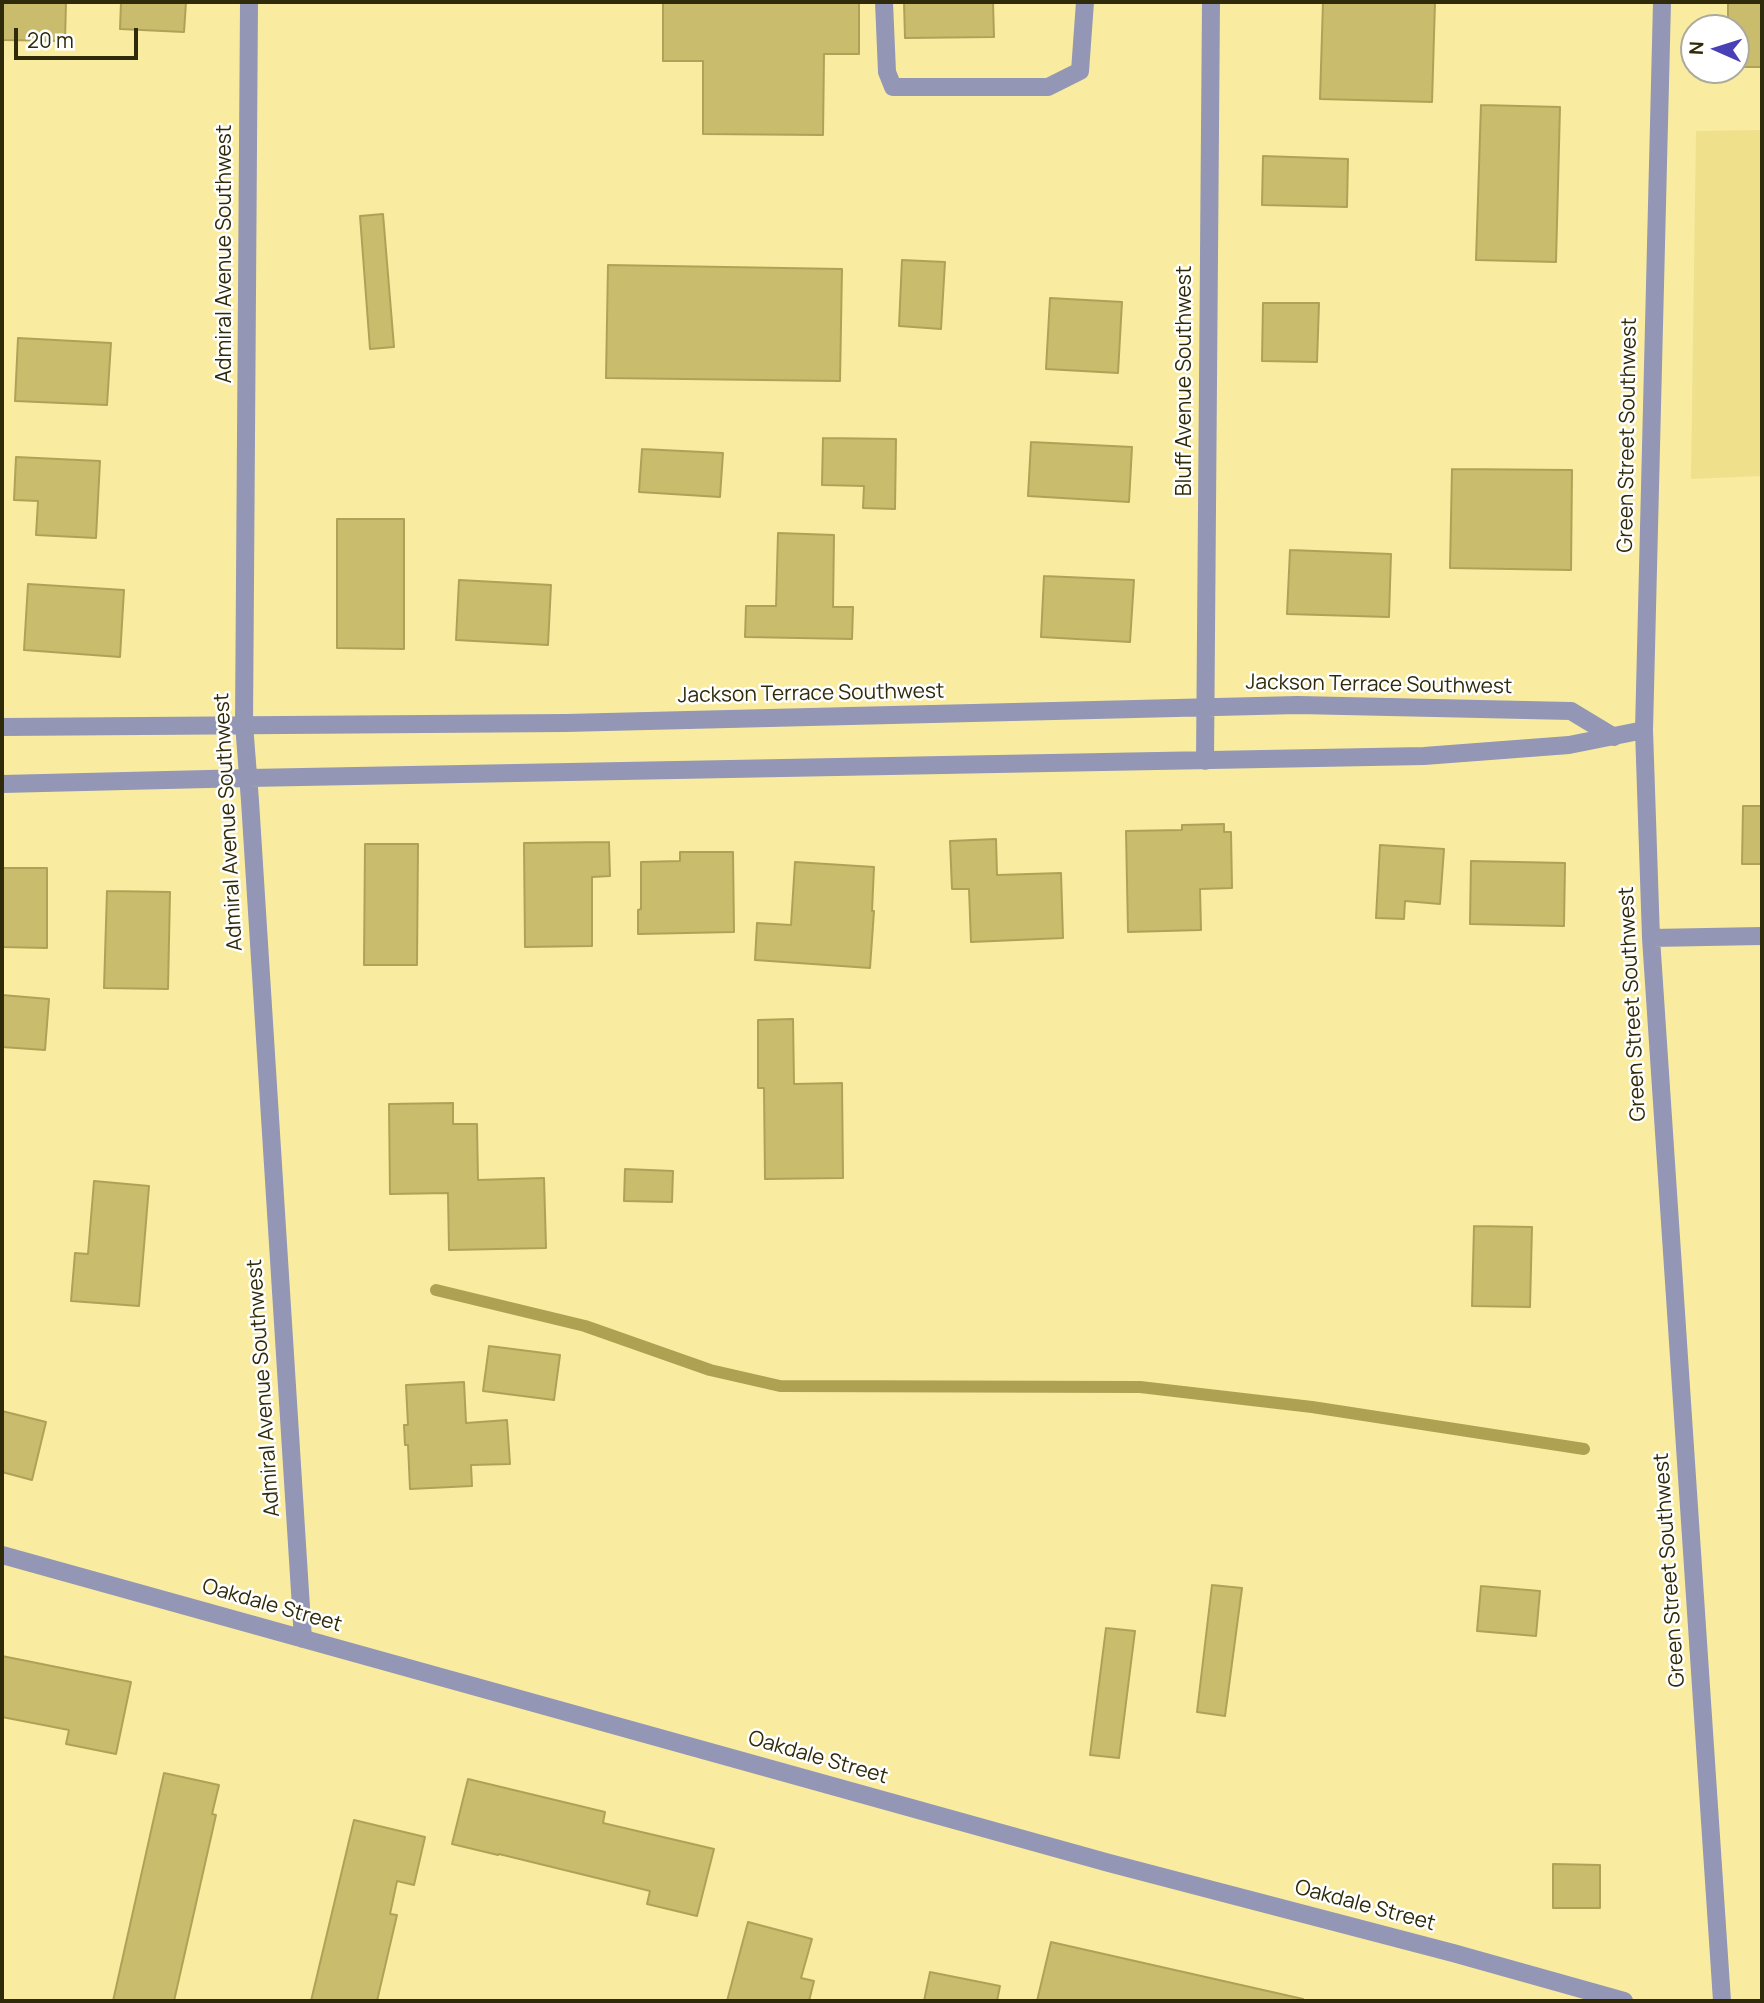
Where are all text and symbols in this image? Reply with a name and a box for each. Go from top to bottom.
scale bar [18,14,142,58]
north arrow [1680,14,1750,84]
text: 20 m [27,26,74,54]
text: N [1683,41,1709,56]
street label: Admiral Avenue Southwest [212,125,238,383]
street label: Bluff Avenue Southwest [1172,266,1198,496]
street label: Green Street Southwest [1613,317,1643,553]
street label: Jackson Terrace Southwest [1245,670,1513,700]
street label: Jackson Terrace Southwest [677,679,945,709]
street label: Admiral Avenue Southwest [210,692,248,952]
street label: Green Street Southwest [1614,886,1652,1122]
street label: Admiral Avenue Southwest [242,1258,286,1518]
street label: Green Street Southwest [1649,1452,1691,1688]
street label: Oakdale Street [199,1574,345,1638]
street label: Oakdale Street [745,1726,891,1790]
street label: Oakdale Street [1292,1875,1438,1937]

